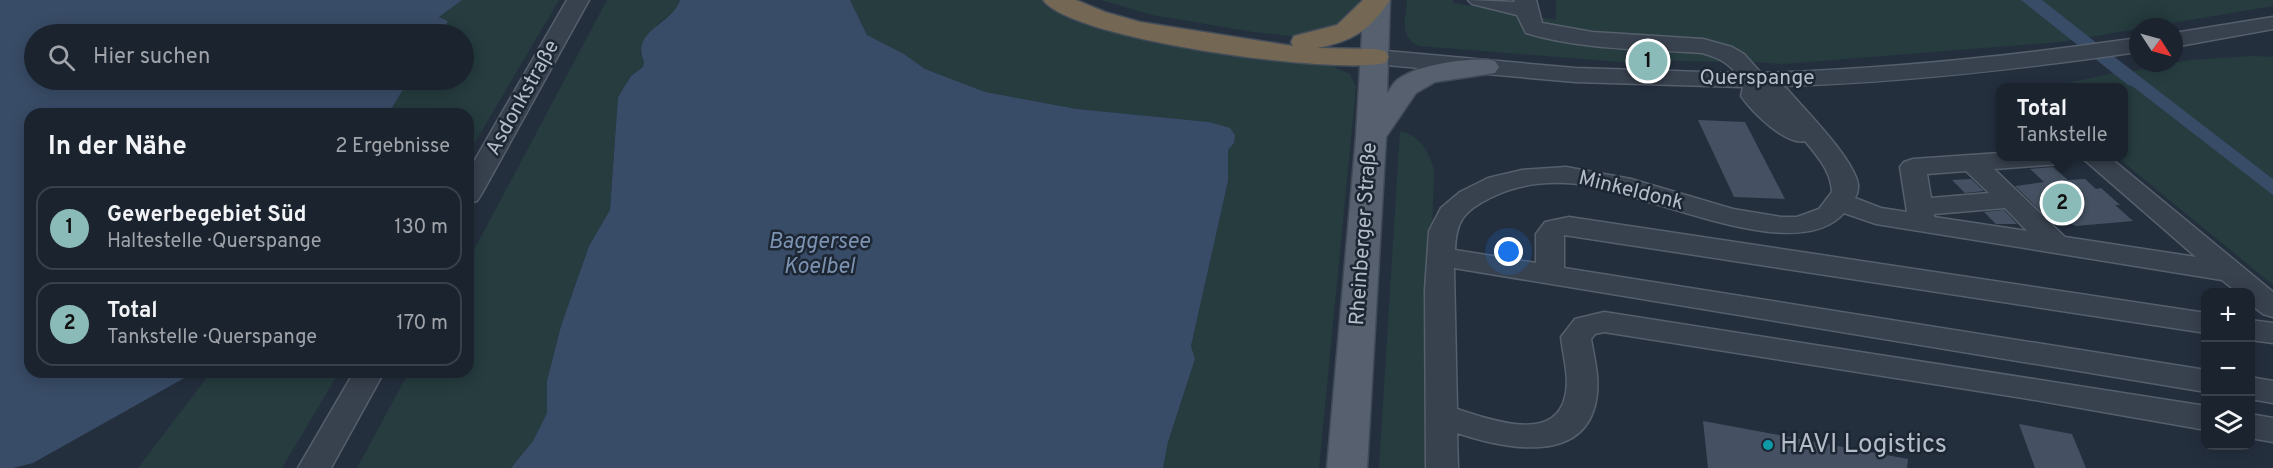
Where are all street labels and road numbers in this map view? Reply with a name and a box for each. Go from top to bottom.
street label: Asdonkstraße [480,35,566,161]
street label: Querspange [1700,65,1815,92]
street label: Rheinberger Straße [1344,142,1384,326]
street label: Minkeldonk [1575,165,1687,217]

